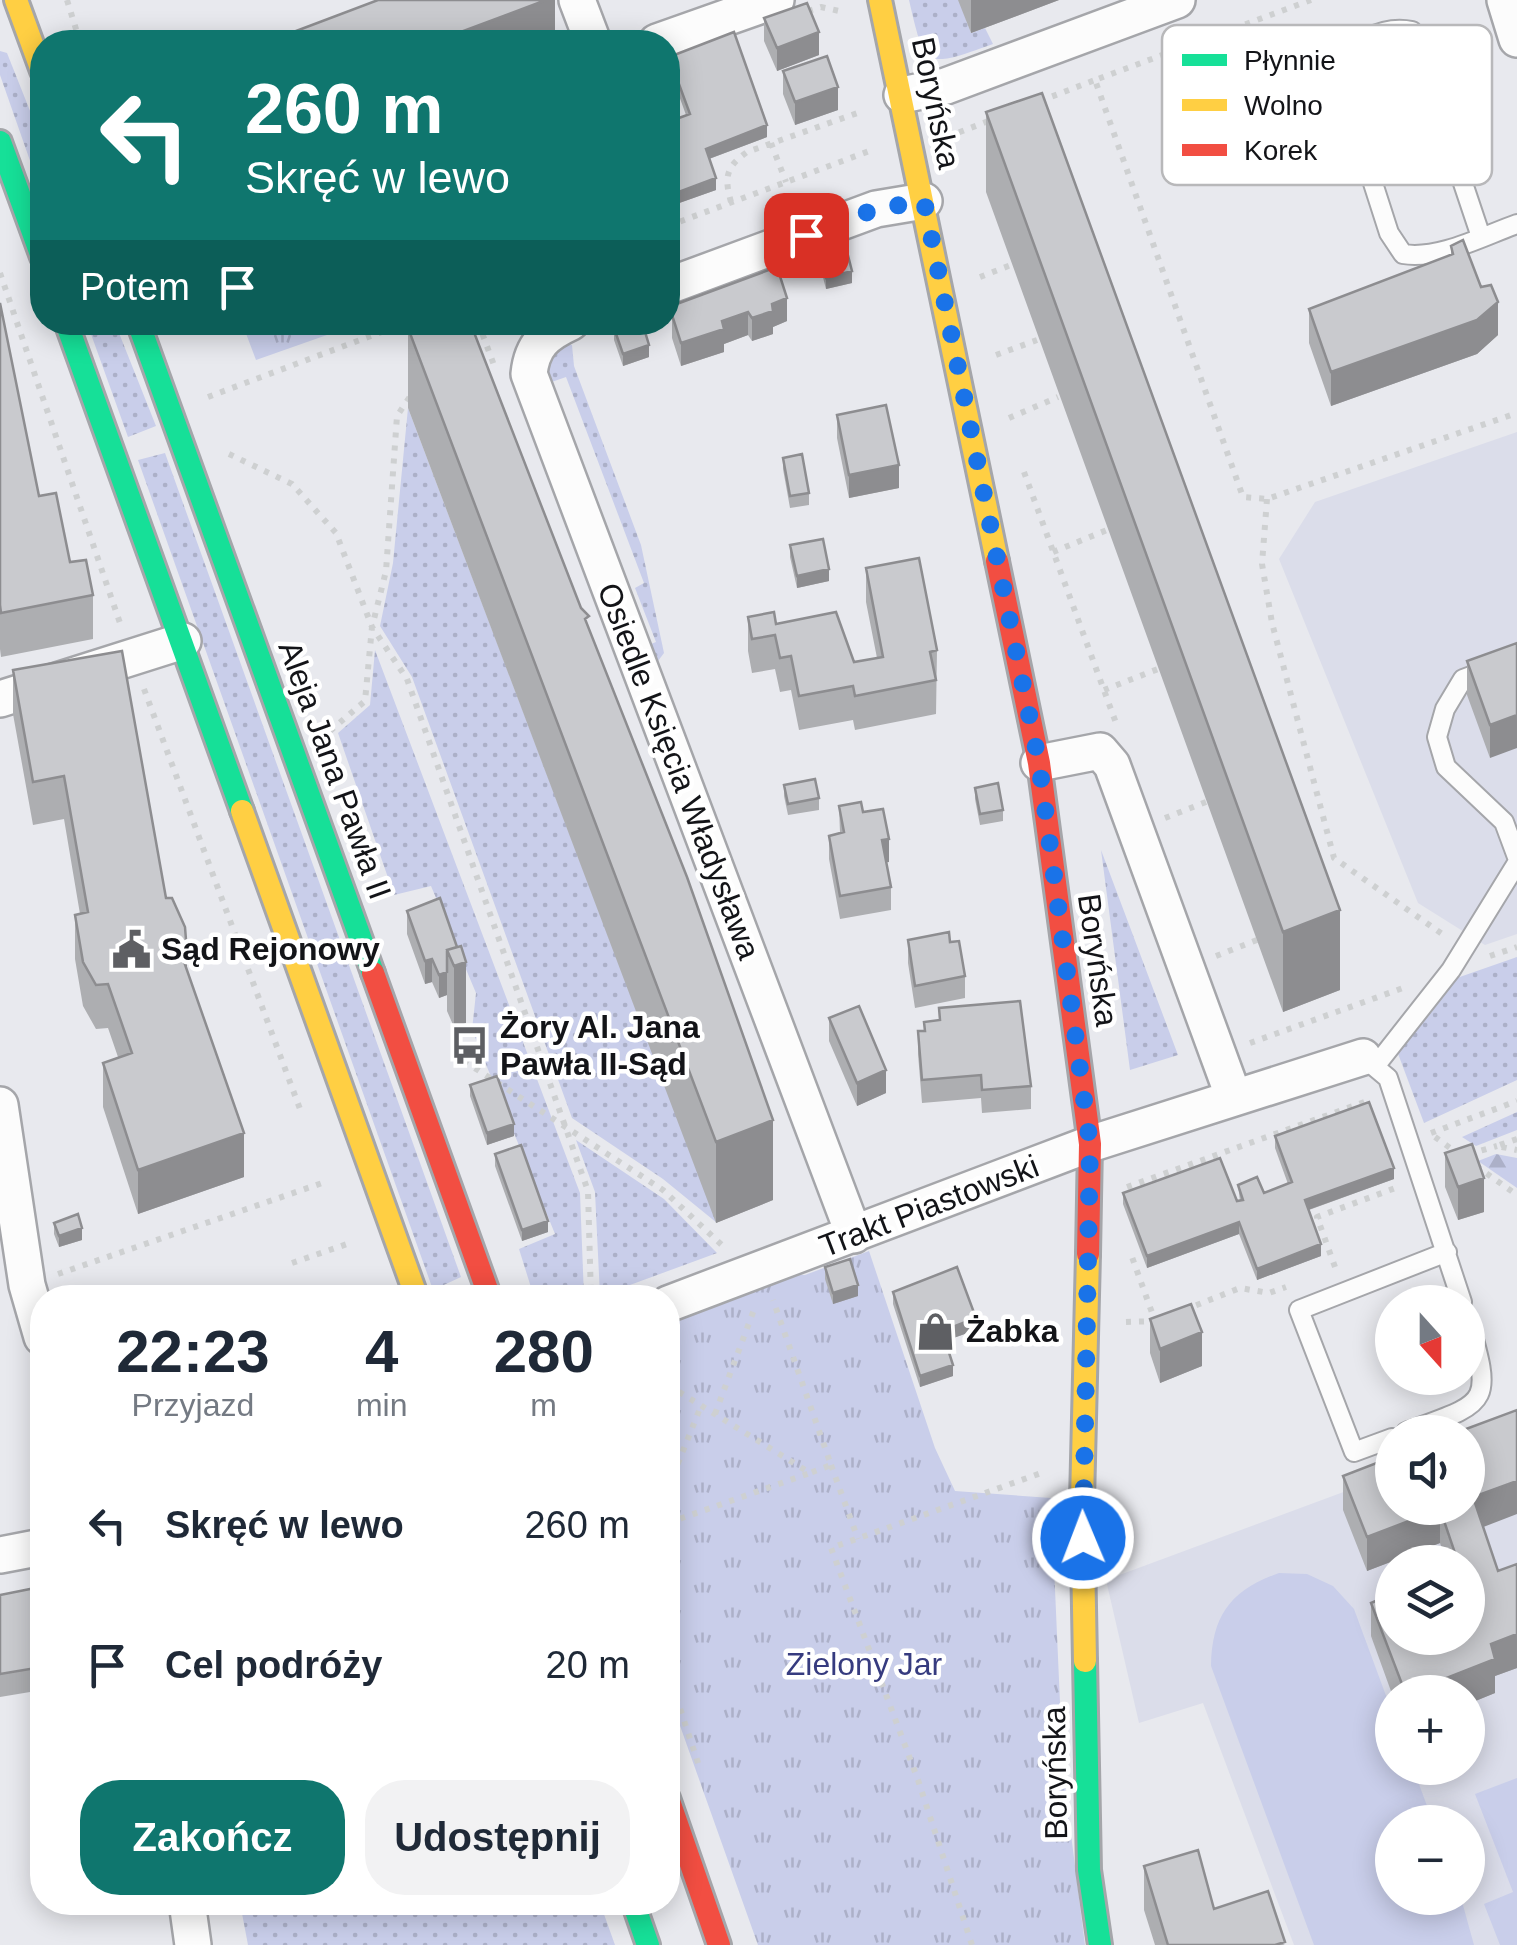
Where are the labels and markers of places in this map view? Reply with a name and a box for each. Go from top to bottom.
pin [764,193,849,278]
public building icon: Sąd Rejonowy [110,928,152,970]
place label: Sąd Rejonowy [161,931,380,967]
place label: Żory Al. Jana Pawła II-Sąd [500,1009,700,1082]
bus stop icon: Żory Al. Jana Pawła II-Sąd [449,1024,491,1066]
shop icon: Żabka [915,1310,957,1352]
place label: Żabka [966,1313,1059,1349]

